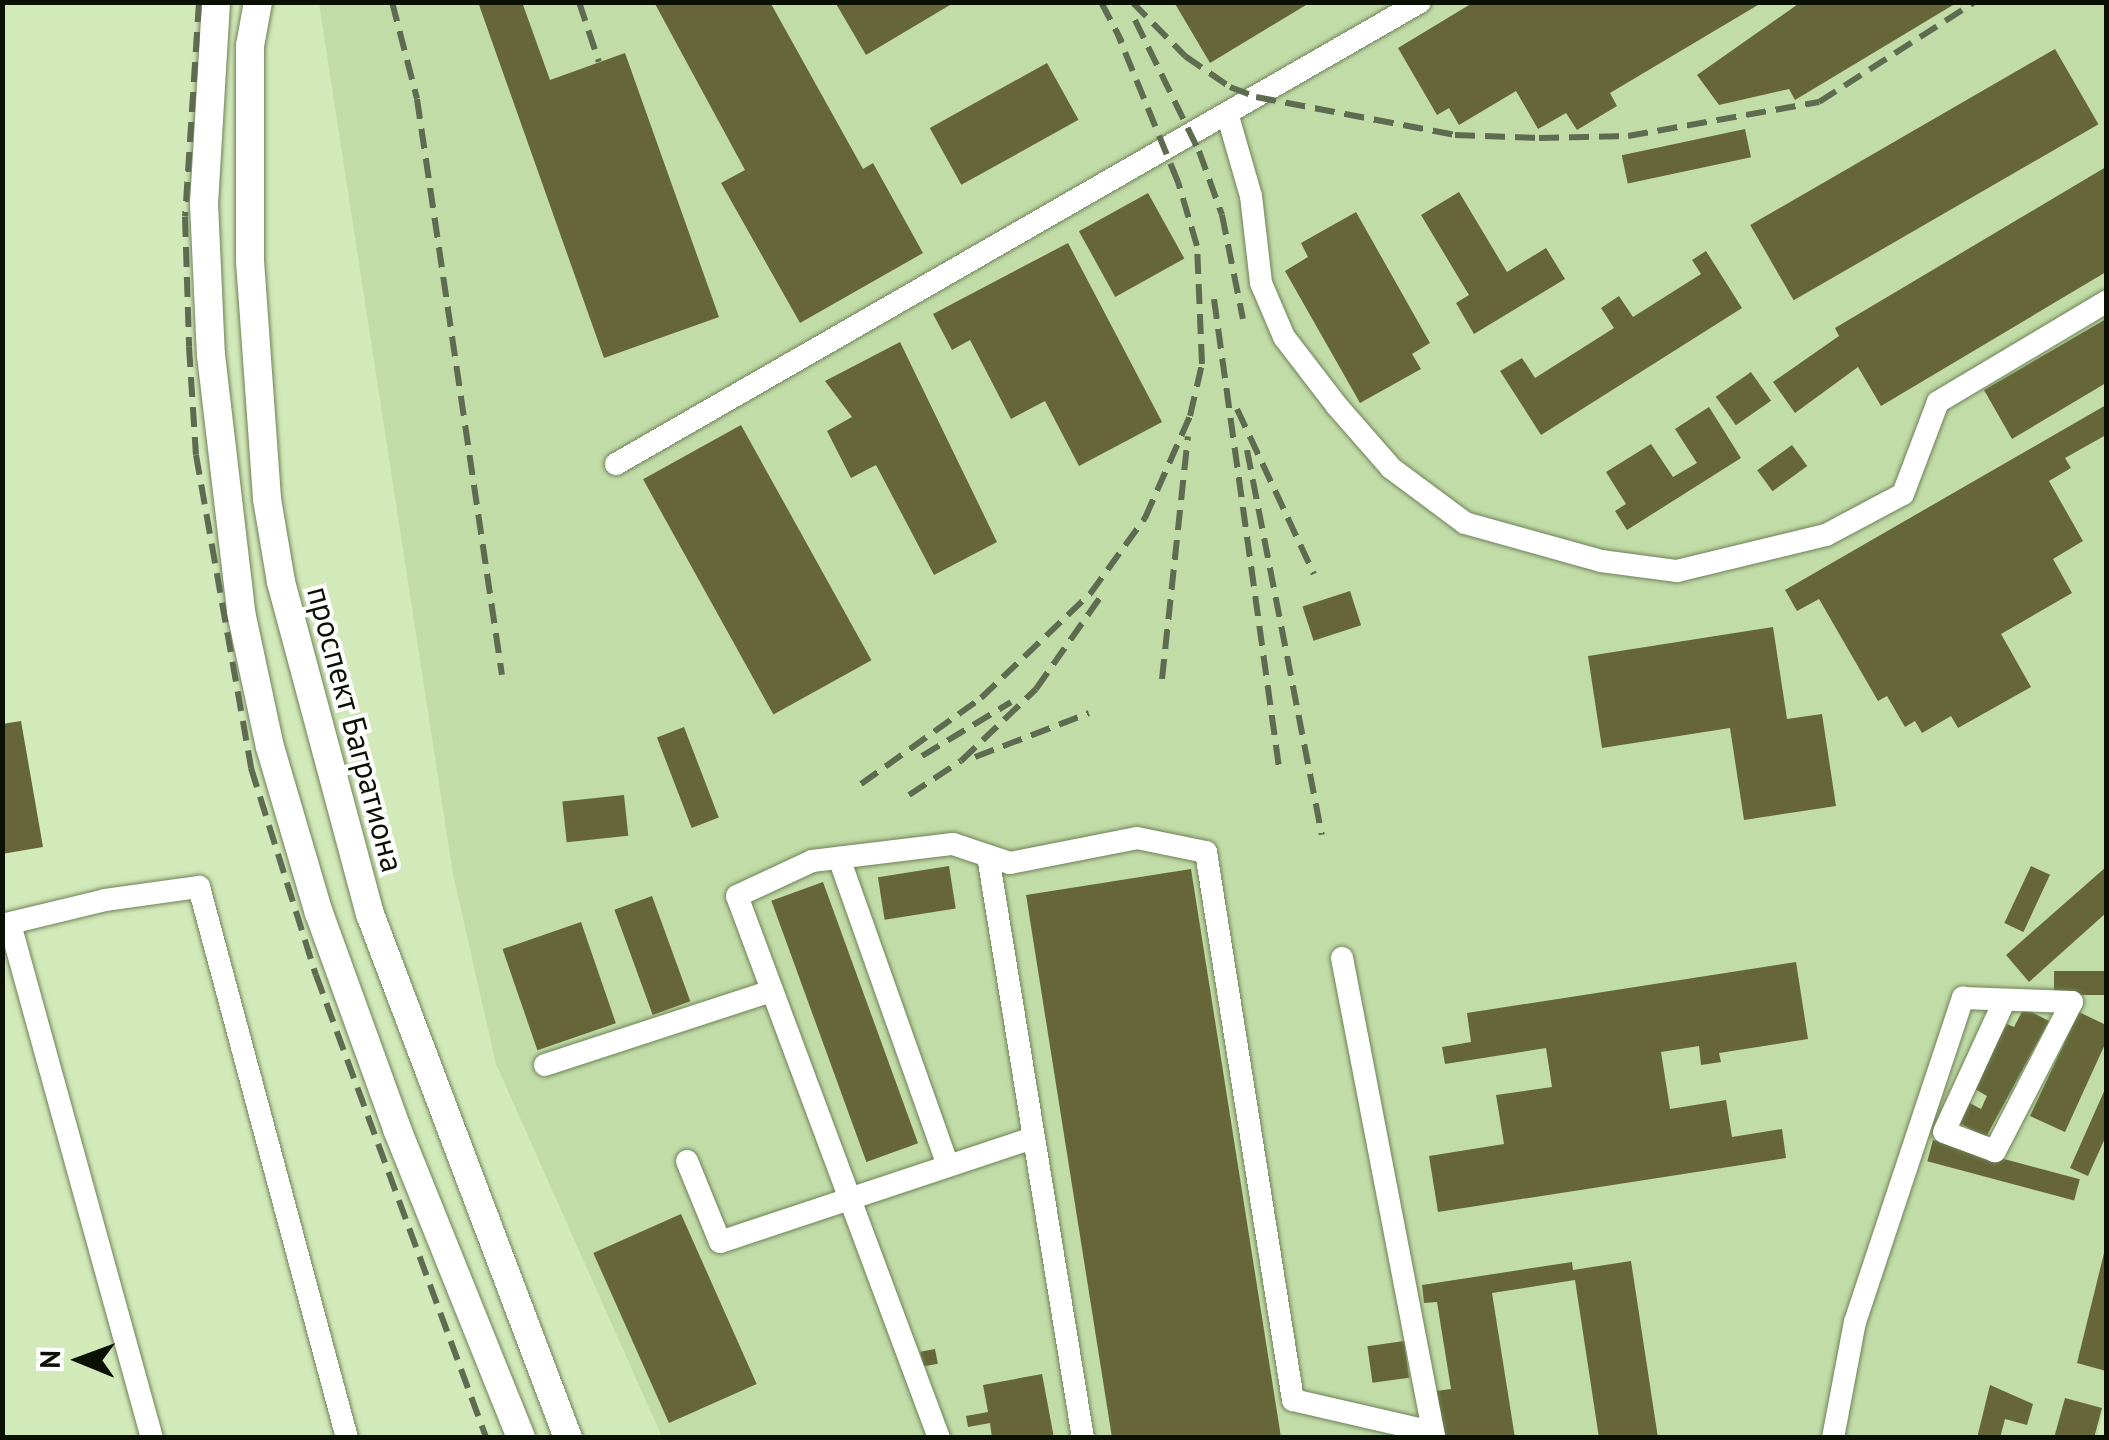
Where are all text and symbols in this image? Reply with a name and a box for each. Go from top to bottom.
street label: проспект Багратиона [299,582,413,876]
north arrow [30,1310,130,1410]
text: N [31,1350,68,1369]

